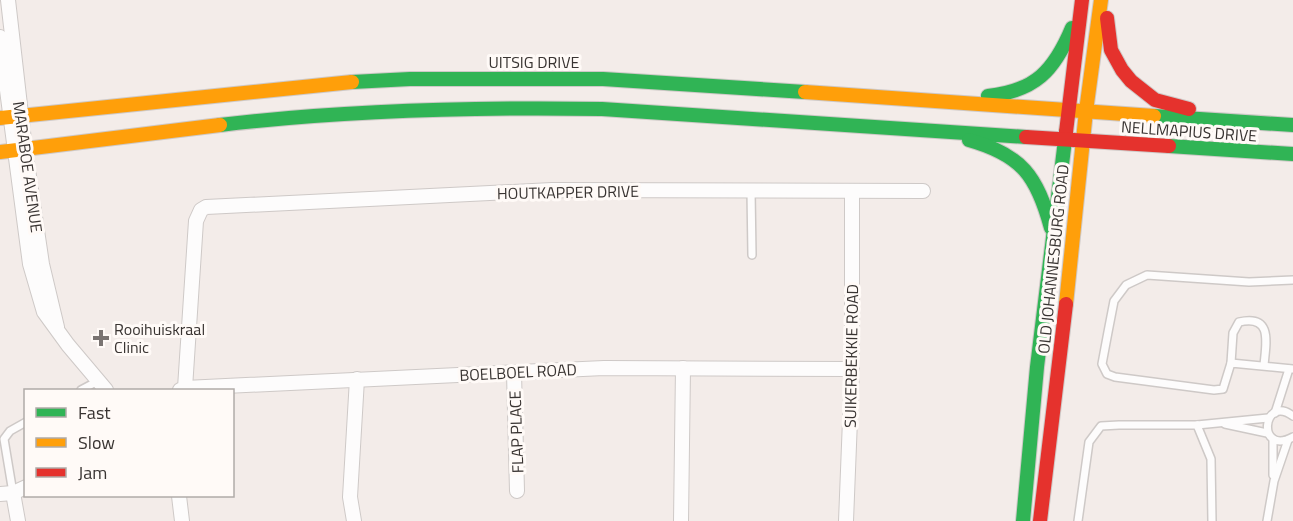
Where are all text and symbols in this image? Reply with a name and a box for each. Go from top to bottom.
street label: UITSIG DRIVE [489,50,580,74]
street label: MARABOE AVENUE [7,100,49,234]
street label: NELLMAPIUS DRIVE [1120,114,1258,148]
street label: OLD JOHANNESBURG ROAD [1031,163,1075,355]
street label: HOUTKAPPER DRIVE [497,179,639,205]
street label: SUIKERBEKKIE ROAD [838,284,864,428]
place label: Rooihuiskraal Clinic [114,317,205,359]
marker: Rooihuiskraal Clinic [92,329,110,347]
street label: BOELBOEL ROAD [459,357,577,387]
legend [24,389,234,497]
street label: FLAP PLACE [503,390,529,474]
text: Fast [78,399,111,426]
text: Slow [78,429,115,456]
text: Jam [78,459,107,486]

